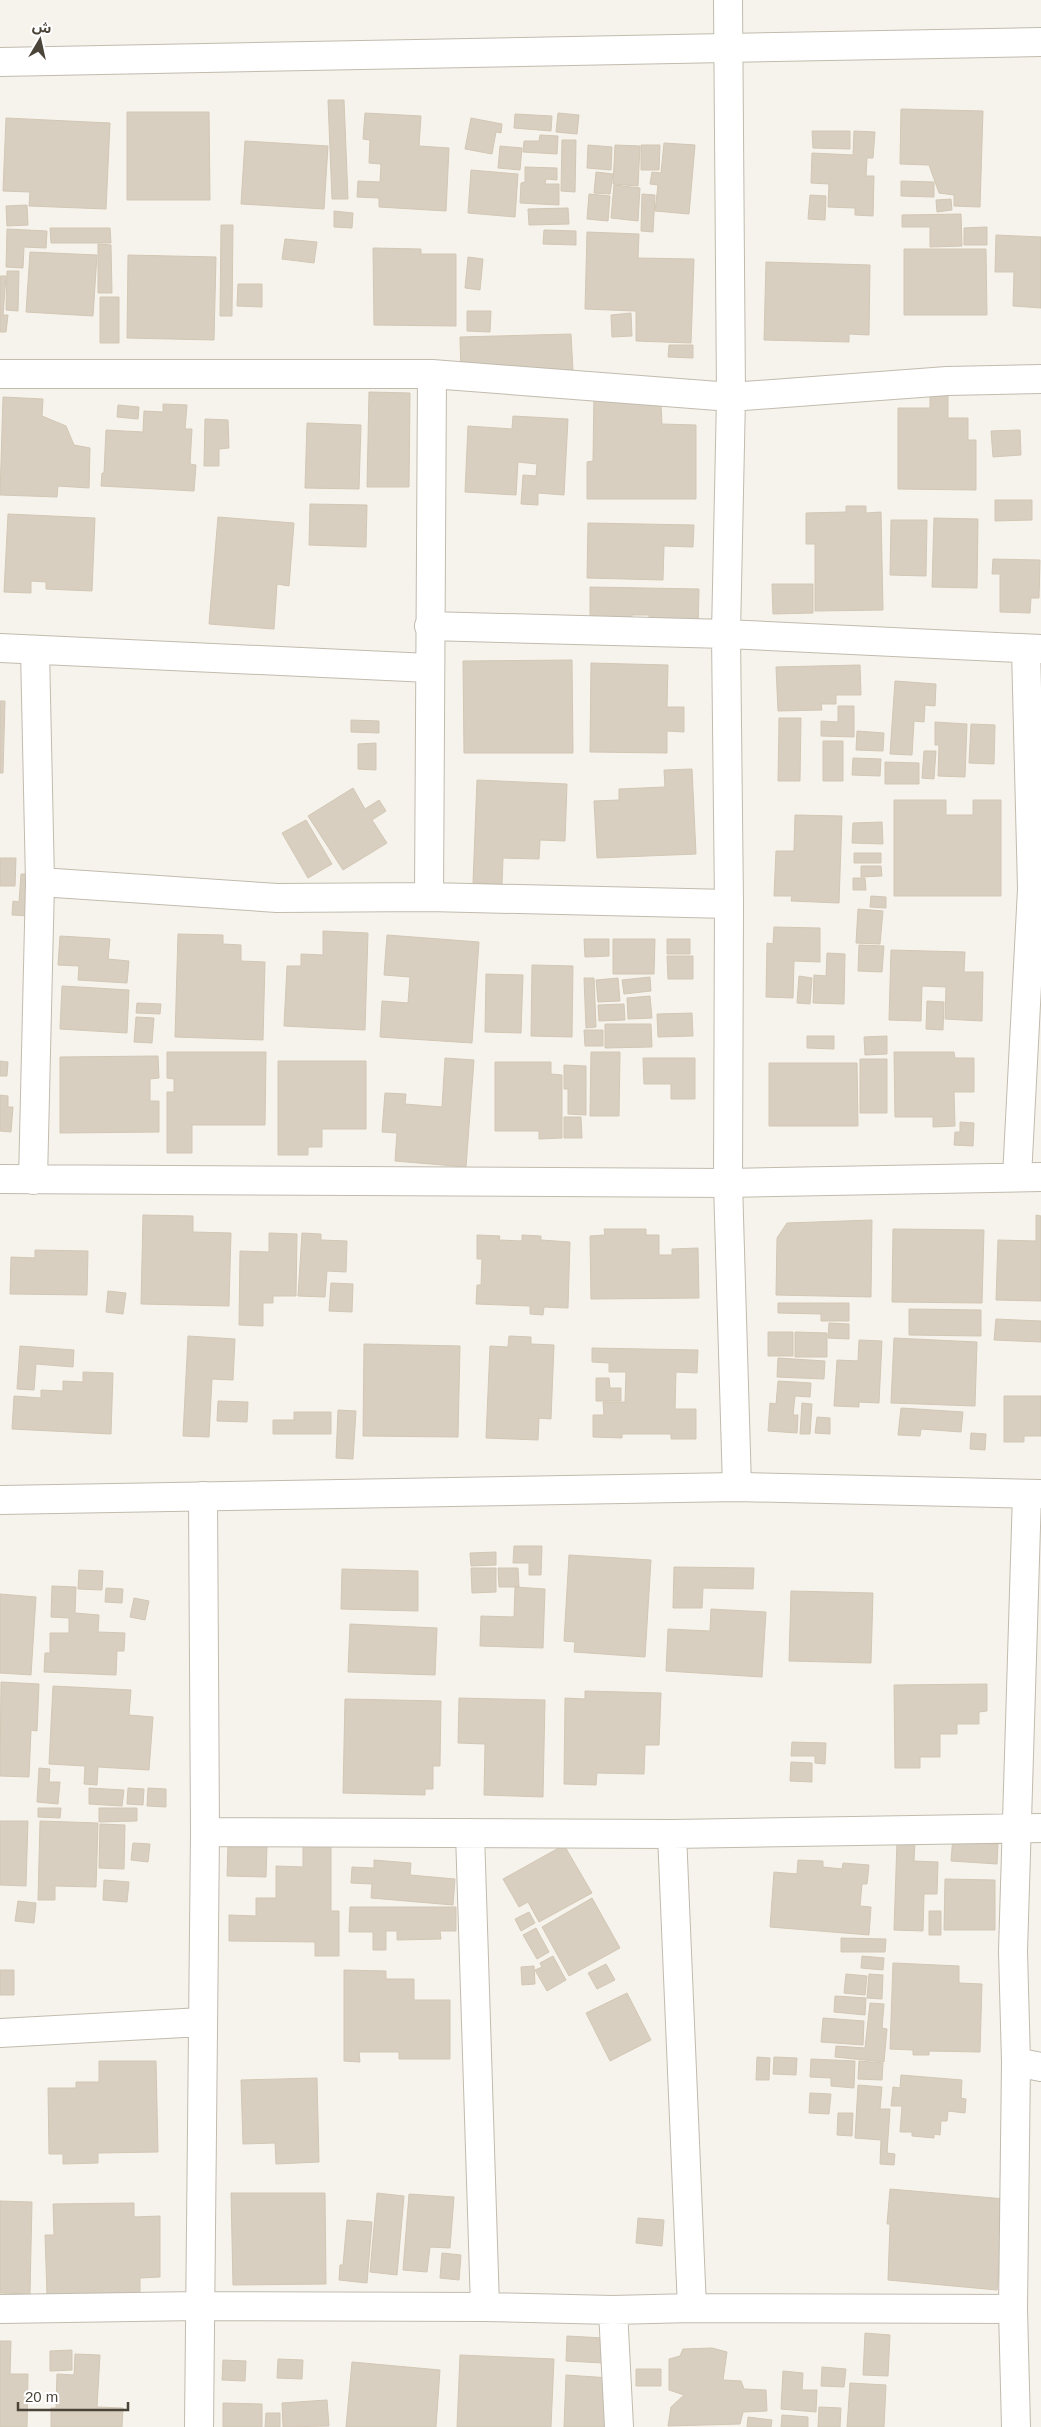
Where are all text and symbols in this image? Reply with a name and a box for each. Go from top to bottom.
north arrow [15,15,65,65]
text: ش [31,18,53,37]
scale bar [18,2380,128,2412]
text: 20 m [25,2388,58,2405]

